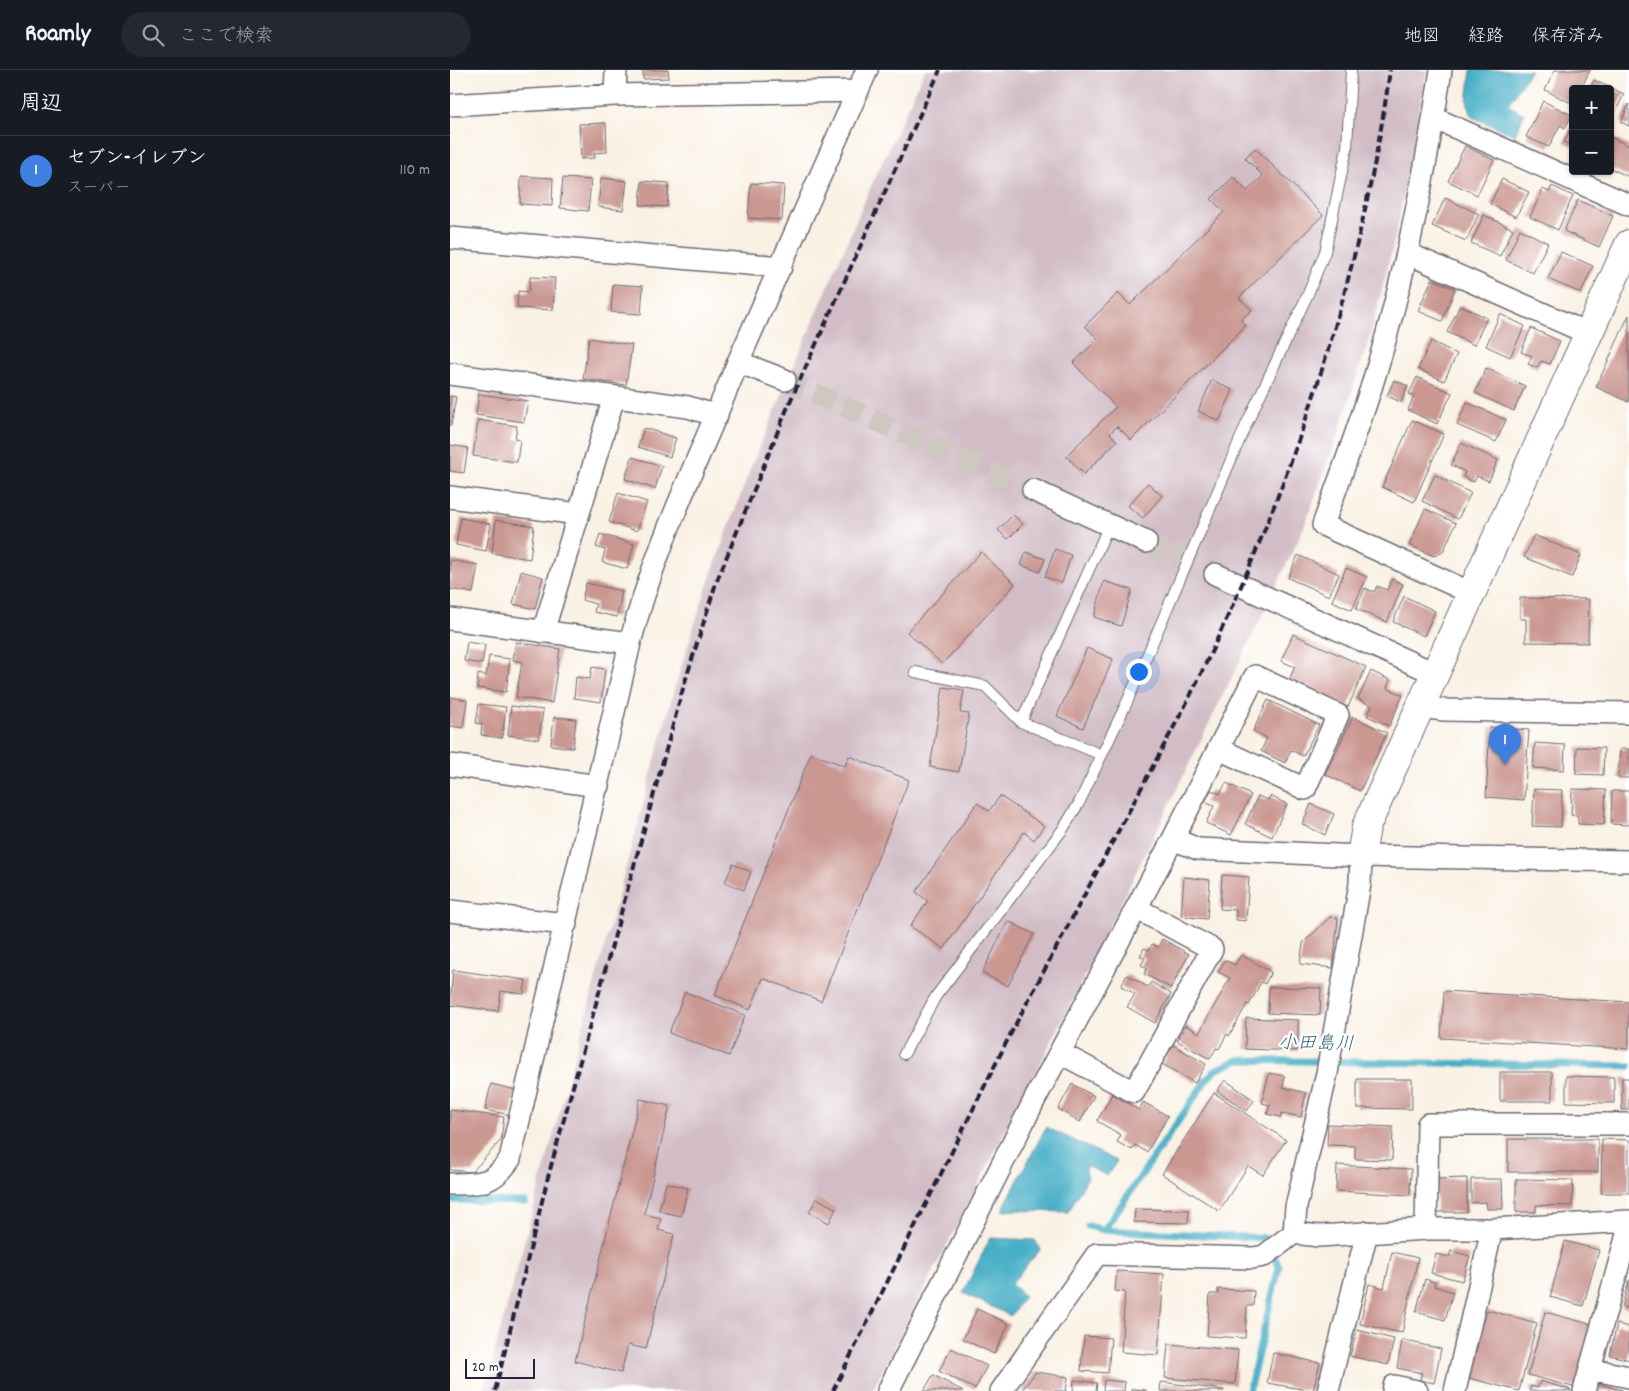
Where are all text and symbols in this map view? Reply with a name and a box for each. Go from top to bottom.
search box [121,12,471,57]
text: Roamly [25,18,91,52]
icon: search [139,21,167,49]
text: ここで検索 [179,24,274,51]
text: 地図 [1404,25,1440,50]
text: 経路 [1468,25,1504,50]
text: 保存済み [1532,25,1604,50]
map controls [1569,85,1614,175]
button: + [1569,85,1614,130]
text: 周辺 [20,90,62,120]
button: − [1569,130,1614,175]
text: セブン-イレブン [67,146,207,173]
text: 1 [34,159,38,182]
text: 110 m [400,159,430,182]
text: スーパー [67,177,130,200]
your location [1126,659,1152,685]
pin: 1 [1489,724,1521,765]
water label: 小田島川 [1278,1031,1354,1059]
scale bar [465,1356,535,1379]
text: 20 m [472,1358,499,1378]

